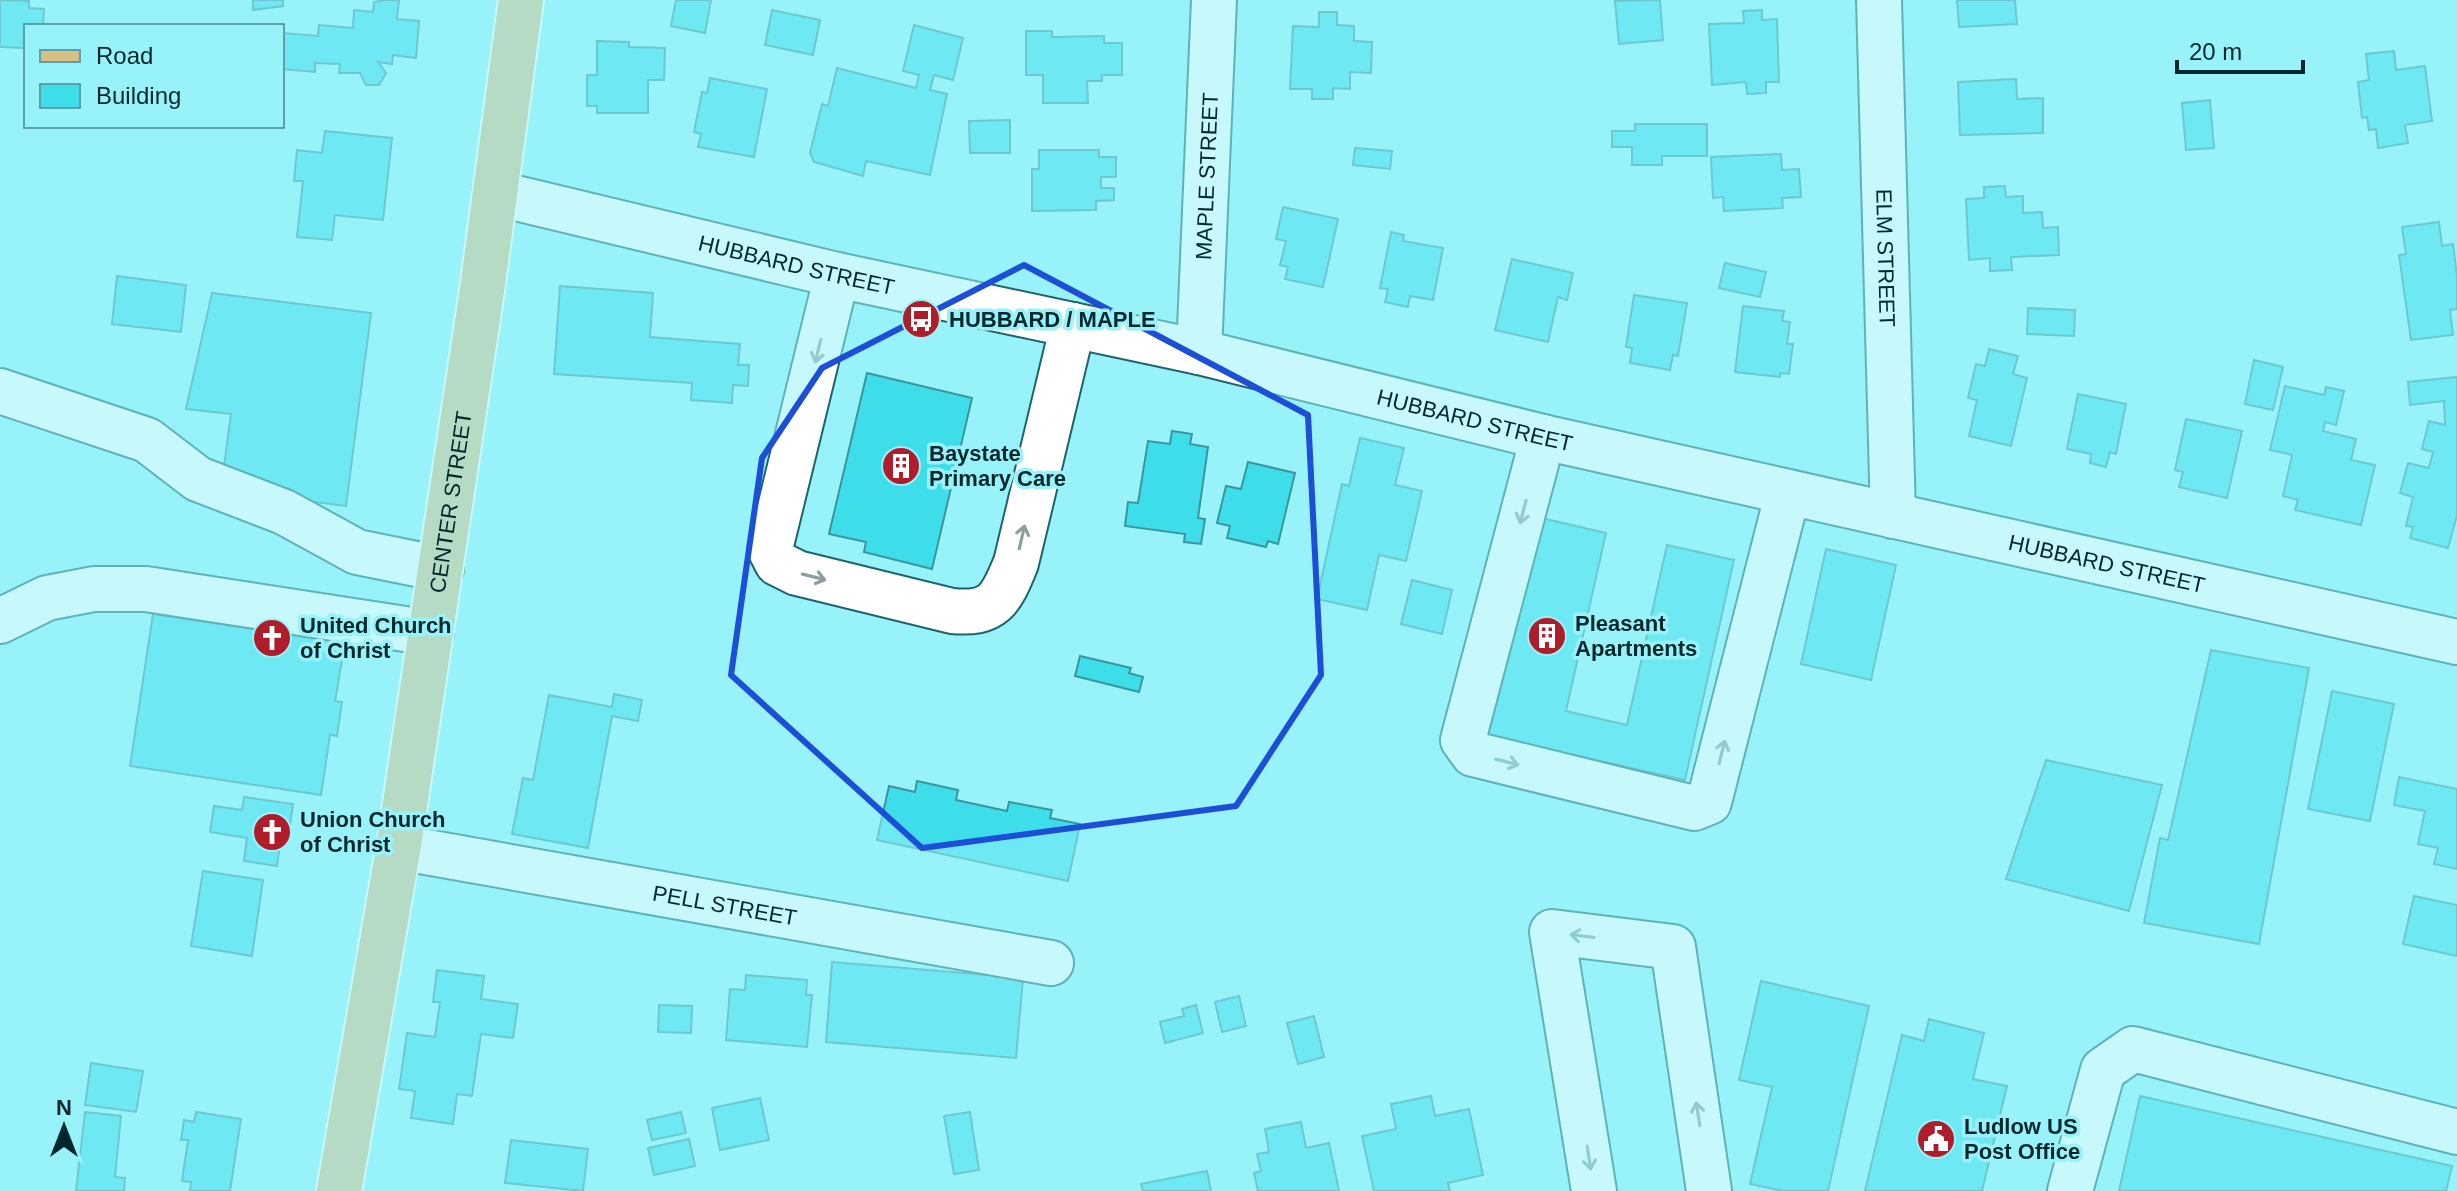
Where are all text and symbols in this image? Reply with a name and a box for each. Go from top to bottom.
legend [24,24,284,128]
scale bar [2177,24,2303,74]
text: 20 m [2189,38,2242,65]
text: Road [96,42,153,69]
text: Building [96,82,181,109]
street label: MAPLE STREET [1191,92,1223,260]
street label: ELM STREET [1871,188,1900,327]
street label: HUBBARD STREET [696,230,897,300]
bus stop icon: HUBBARD / MAPLE [900,298,942,340]
place label: HUBBARD / MAPLE [949,307,1156,332]
one-way arrow [809,337,824,363]
street label: HUBBARD STREET [1374,384,1575,456]
street label: CENTER STREET [425,409,477,595]
place label: Baystate Primary Care [929,441,1066,491]
building icon: Baystate Primary Care [880,445,922,487]
one-way arrow [1515,499,1530,525]
one-way arrow [1015,525,1030,551]
street label: HUBBARD STREET [2006,530,2207,598]
one-way arrow [801,571,826,586]
place label: Pleasant Apartments [1575,611,1697,661]
place label: United Church of Christ [300,613,452,663]
building icon: Pleasant Apartments [1526,615,1568,657]
church icon: United Church of Christ [251,617,293,659]
one-way arrow [1715,740,1730,766]
one-way arrow [1494,756,1520,771]
place label: Union Church of Christ [300,807,445,857]
church icon: Union Church of Christ [251,811,293,853]
street label: PELL STREET [651,880,799,931]
one-way arrow [1569,928,1596,943]
north arrow [24,1087,104,1167]
text: N [56,1095,72,1120]
one-way arrow [1690,1102,1705,1127]
place label: Ludlow US Post Office [1964,1114,2080,1164]
public building icon: Ludlow US Post Office [1915,1118,1957,1160]
one-way arrow [1582,1145,1597,1171]

